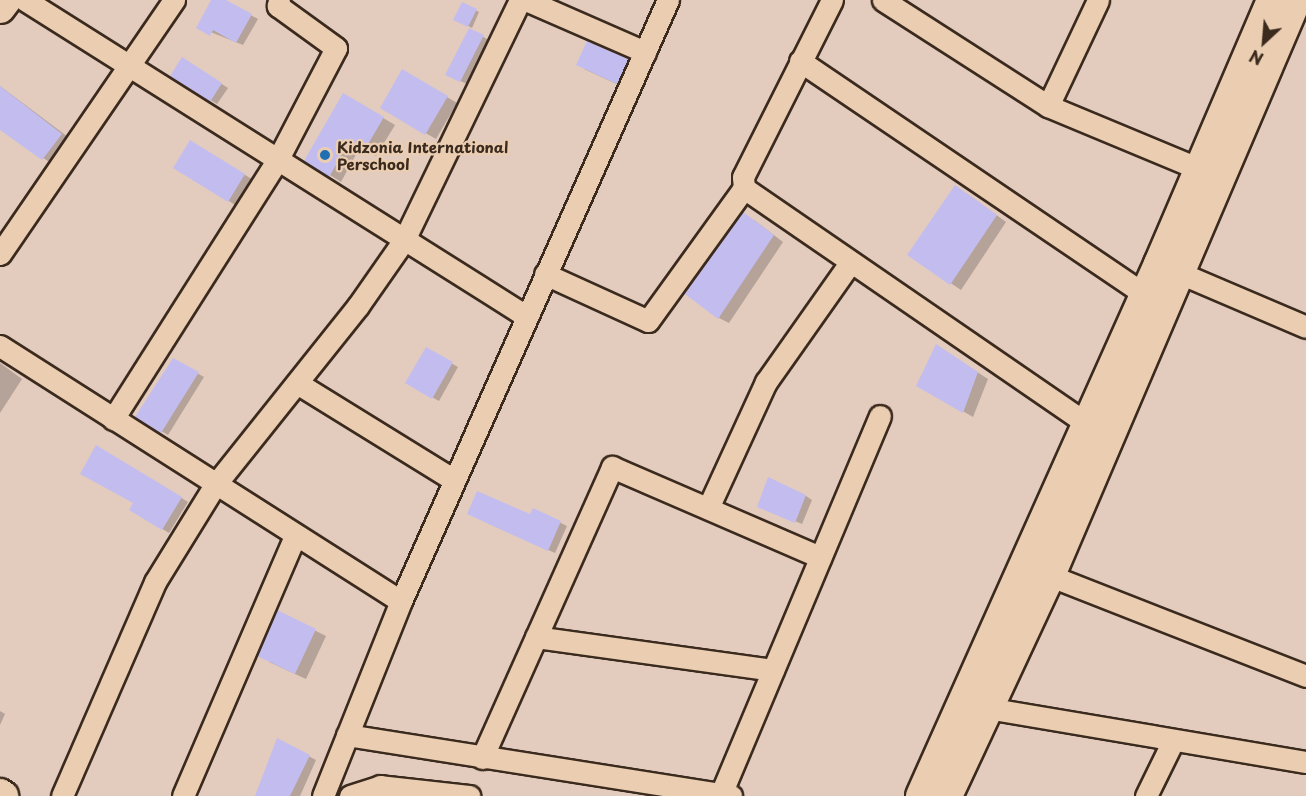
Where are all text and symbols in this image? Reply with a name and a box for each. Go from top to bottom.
north arrow [1234,12,1294,72]
text: N [1245,45,1267,72]
place label: Kidzonia International Perschool [337,137,508,172]
marker: Kidzonia International Perschool [318,148,332,162]

